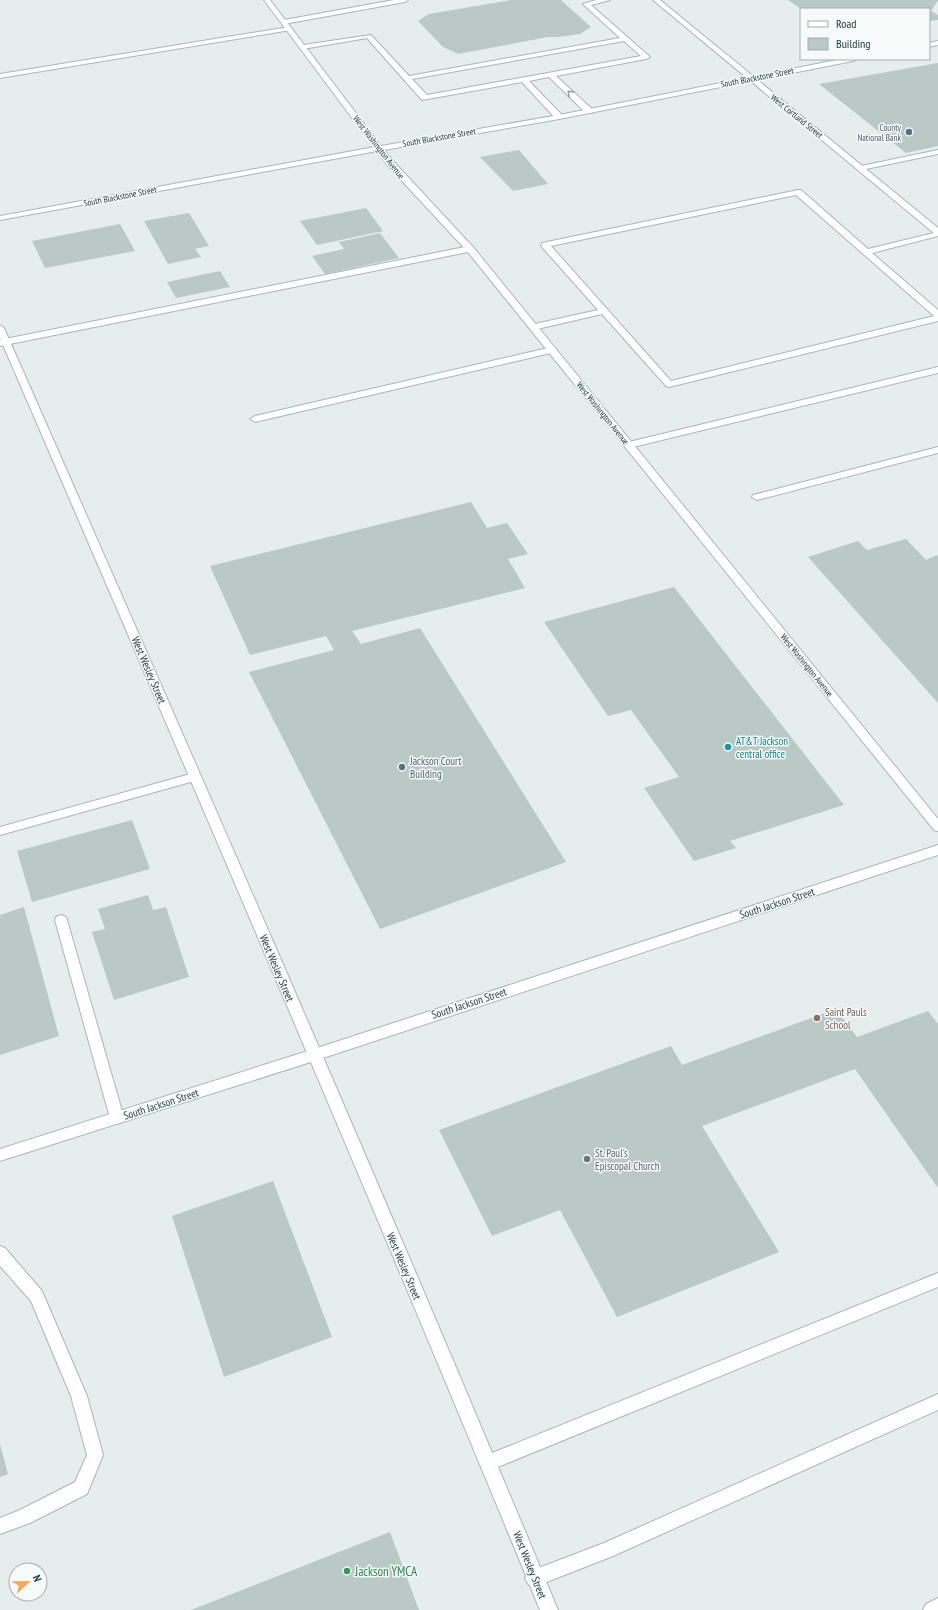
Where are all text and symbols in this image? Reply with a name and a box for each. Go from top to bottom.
legend [800,8,930,60]
text: Road [836,16,856,31]
text: Building [836,36,871,51]
street label: South Blackstone Street [720,64,795,89]
one-way arrow [567,90,575,98]
street label: West Cortland Street [769,92,826,141]
street label: West Washington Avenue [351,113,407,181]
place label: County National Bank [857,122,902,143]
street label: South Blackstone Street [402,125,477,149]
marker: County National Bank [904,127,914,137]
street label: South Blackstone Street [83,183,158,208]
street label: West Washington Avenue [574,379,632,447]
street label: West Washington Avenue [778,631,836,699]
street label: West Wesley Street [129,634,169,706]
place label: AT&T Jackson central office [736,734,788,761]
marker: AT&T Jackson central office [723,742,733,752]
place label: Jackson Court Building [409,754,461,781]
marker: Jackson Court Building [397,762,407,772]
street label: South Jackson Street [738,884,816,922]
street label: West Wesley Street [257,932,297,1004]
street label: South Jackson Street [430,984,508,1022]
place label: Saint Pauls School [825,1005,867,1032]
marker: Saint Pauls School [812,1013,822,1023]
street label: South Jackson Street [122,1085,200,1123]
place label: St. Paul's Episcopal Church [595,1146,660,1173]
marker: St. Paul's Episcopal Church [582,1154,592,1164]
street label: West Wesley Street [384,1230,424,1302]
street label: West Wesley Street [510,1529,550,1601]
north arrow [8,1562,48,1602]
place label: Jackson YMCA [354,1563,418,1580]
marker: Jackson YMCA [342,1566,352,1576]
text: N [30,1573,45,1584]

